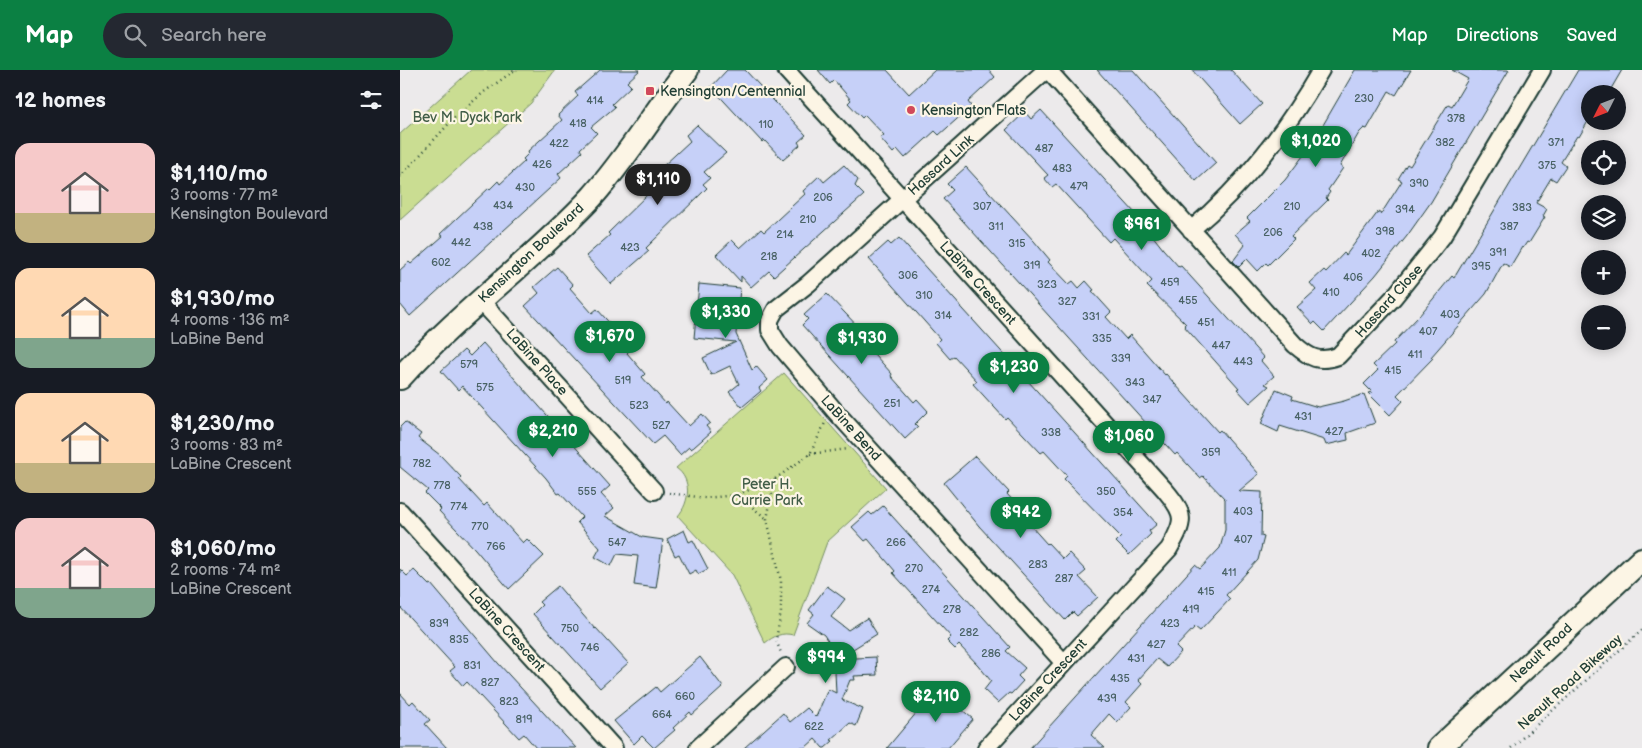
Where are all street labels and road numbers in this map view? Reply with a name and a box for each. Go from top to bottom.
street label: Hassard Link [905,131,977,199]
street label: Kensington Boulevard [475,200,587,306]
street label: LaBine Crescent [936,238,1020,329]
street label: Hassard Close [1352,261,1426,341]
street label: LaBine Place [503,325,571,399]
street label: LaBine Bend [817,392,885,464]
street label: LaBine Crescent [465,585,549,676]
street label: Neault Road [1506,620,1576,686]
street label: Neault Road Bikeway [1514,630,1626,733]
street label: LaBine Crescent [1006,635,1091,725]

